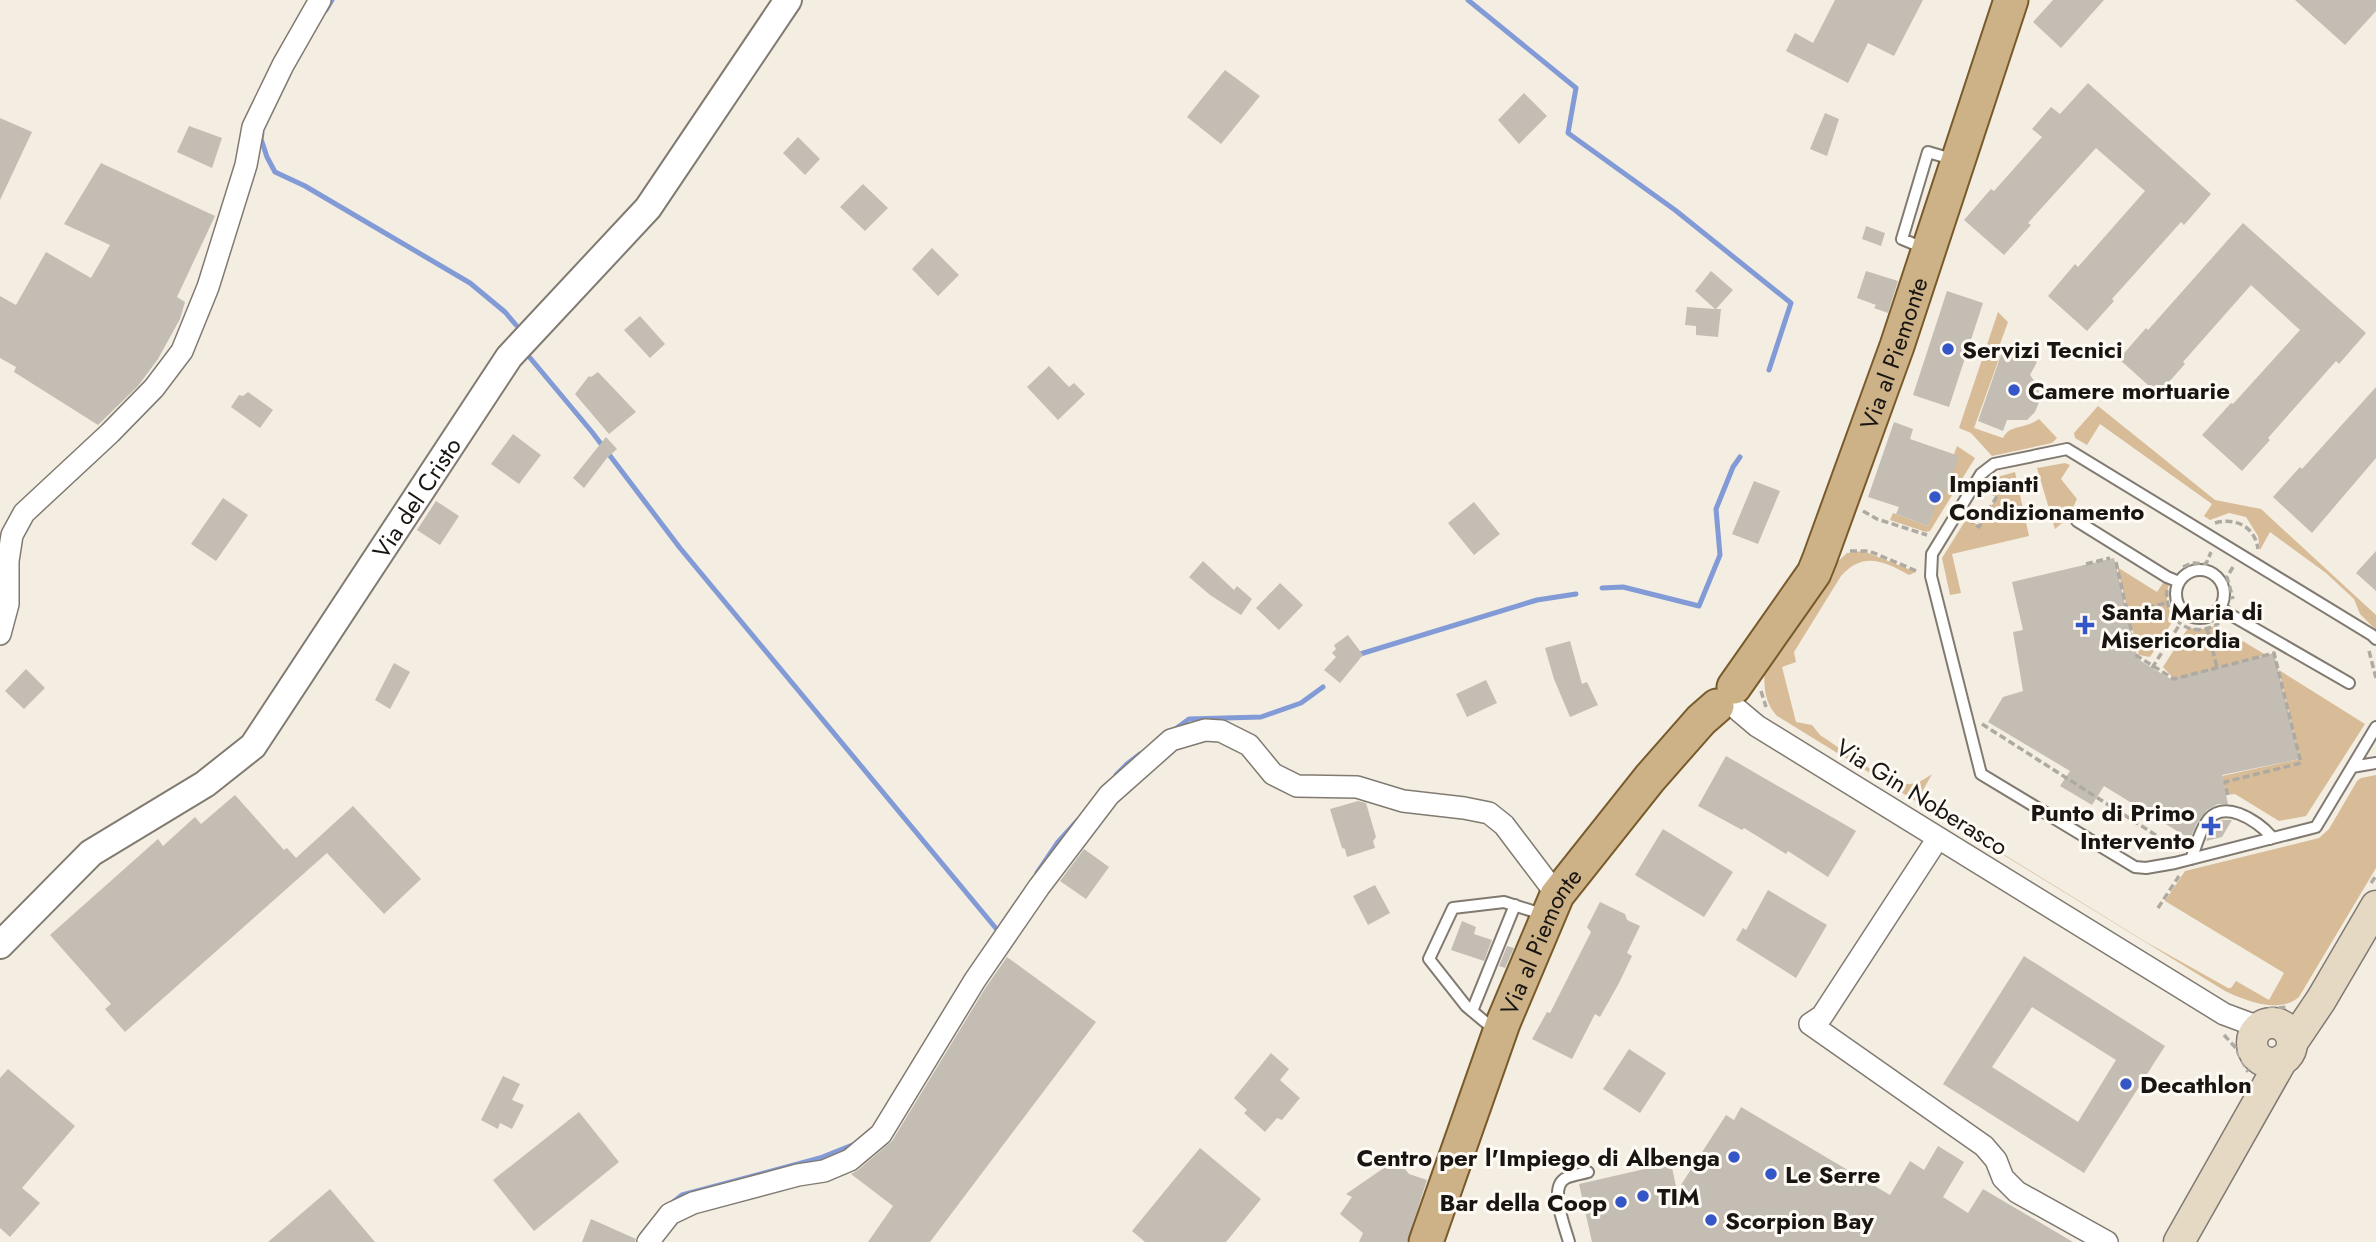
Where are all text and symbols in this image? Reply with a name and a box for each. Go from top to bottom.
street label: Via al Piemonte [1851,272,1936,434]
place label: Servizi Tecnici [1962,332,2123,367]
marker: Servizi Tecnici [1940,341,1956,357]
place label: Camere mortuarie [2028,373,2230,408]
marker: Camere mortuarie [2006,382,2022,398]
street label: Via del Cristo [363,430,469,566]
place label: Impianti Condizionamento [1949,466,2144,529]
marker: Impianti Condizionamento [1927,489,1943,505]
place label: Santa Maria di Misericordia [2101,594,2263,657]
marker: Santa Maria di Misericordia [2075,615,2095,635]
street label: Via Gin Noberasco [1829,730,2015,864]
place label: Punto di Primo Intervento [2031,795,2195,858]
marker: Punto di Primo Intervento [2201,816,2221,836]
street label: Via al Piemonte [1491,860,1590,1020]
place label: Decathlon [2140,1067,2252,1102]
marker: Decathlon [2118,1076,2134,1092]
place label: Centro per l'Impiego di Albenga [1356,1140,1720,1175]
marker: Centro per l'Impiego di Albenga [1726,1149,1742,1165]
place label: Le Serre [1785,1157,1881,1192]
marker: Le Serre [1763,1166,1779,1182]
place label: TIM [1657,1179,1700,1214]
place label: Bar della Coop [1439,1185,1607,1220]
marker: TIM [1635,1188,1651,1204]
marker: Bar della Coop [1613,1194,1629,1210]
place label: Scorpion Bay [1725,1203,1874,1238]
marker: Scorpion Bay [1703,1212,1719,1228]

